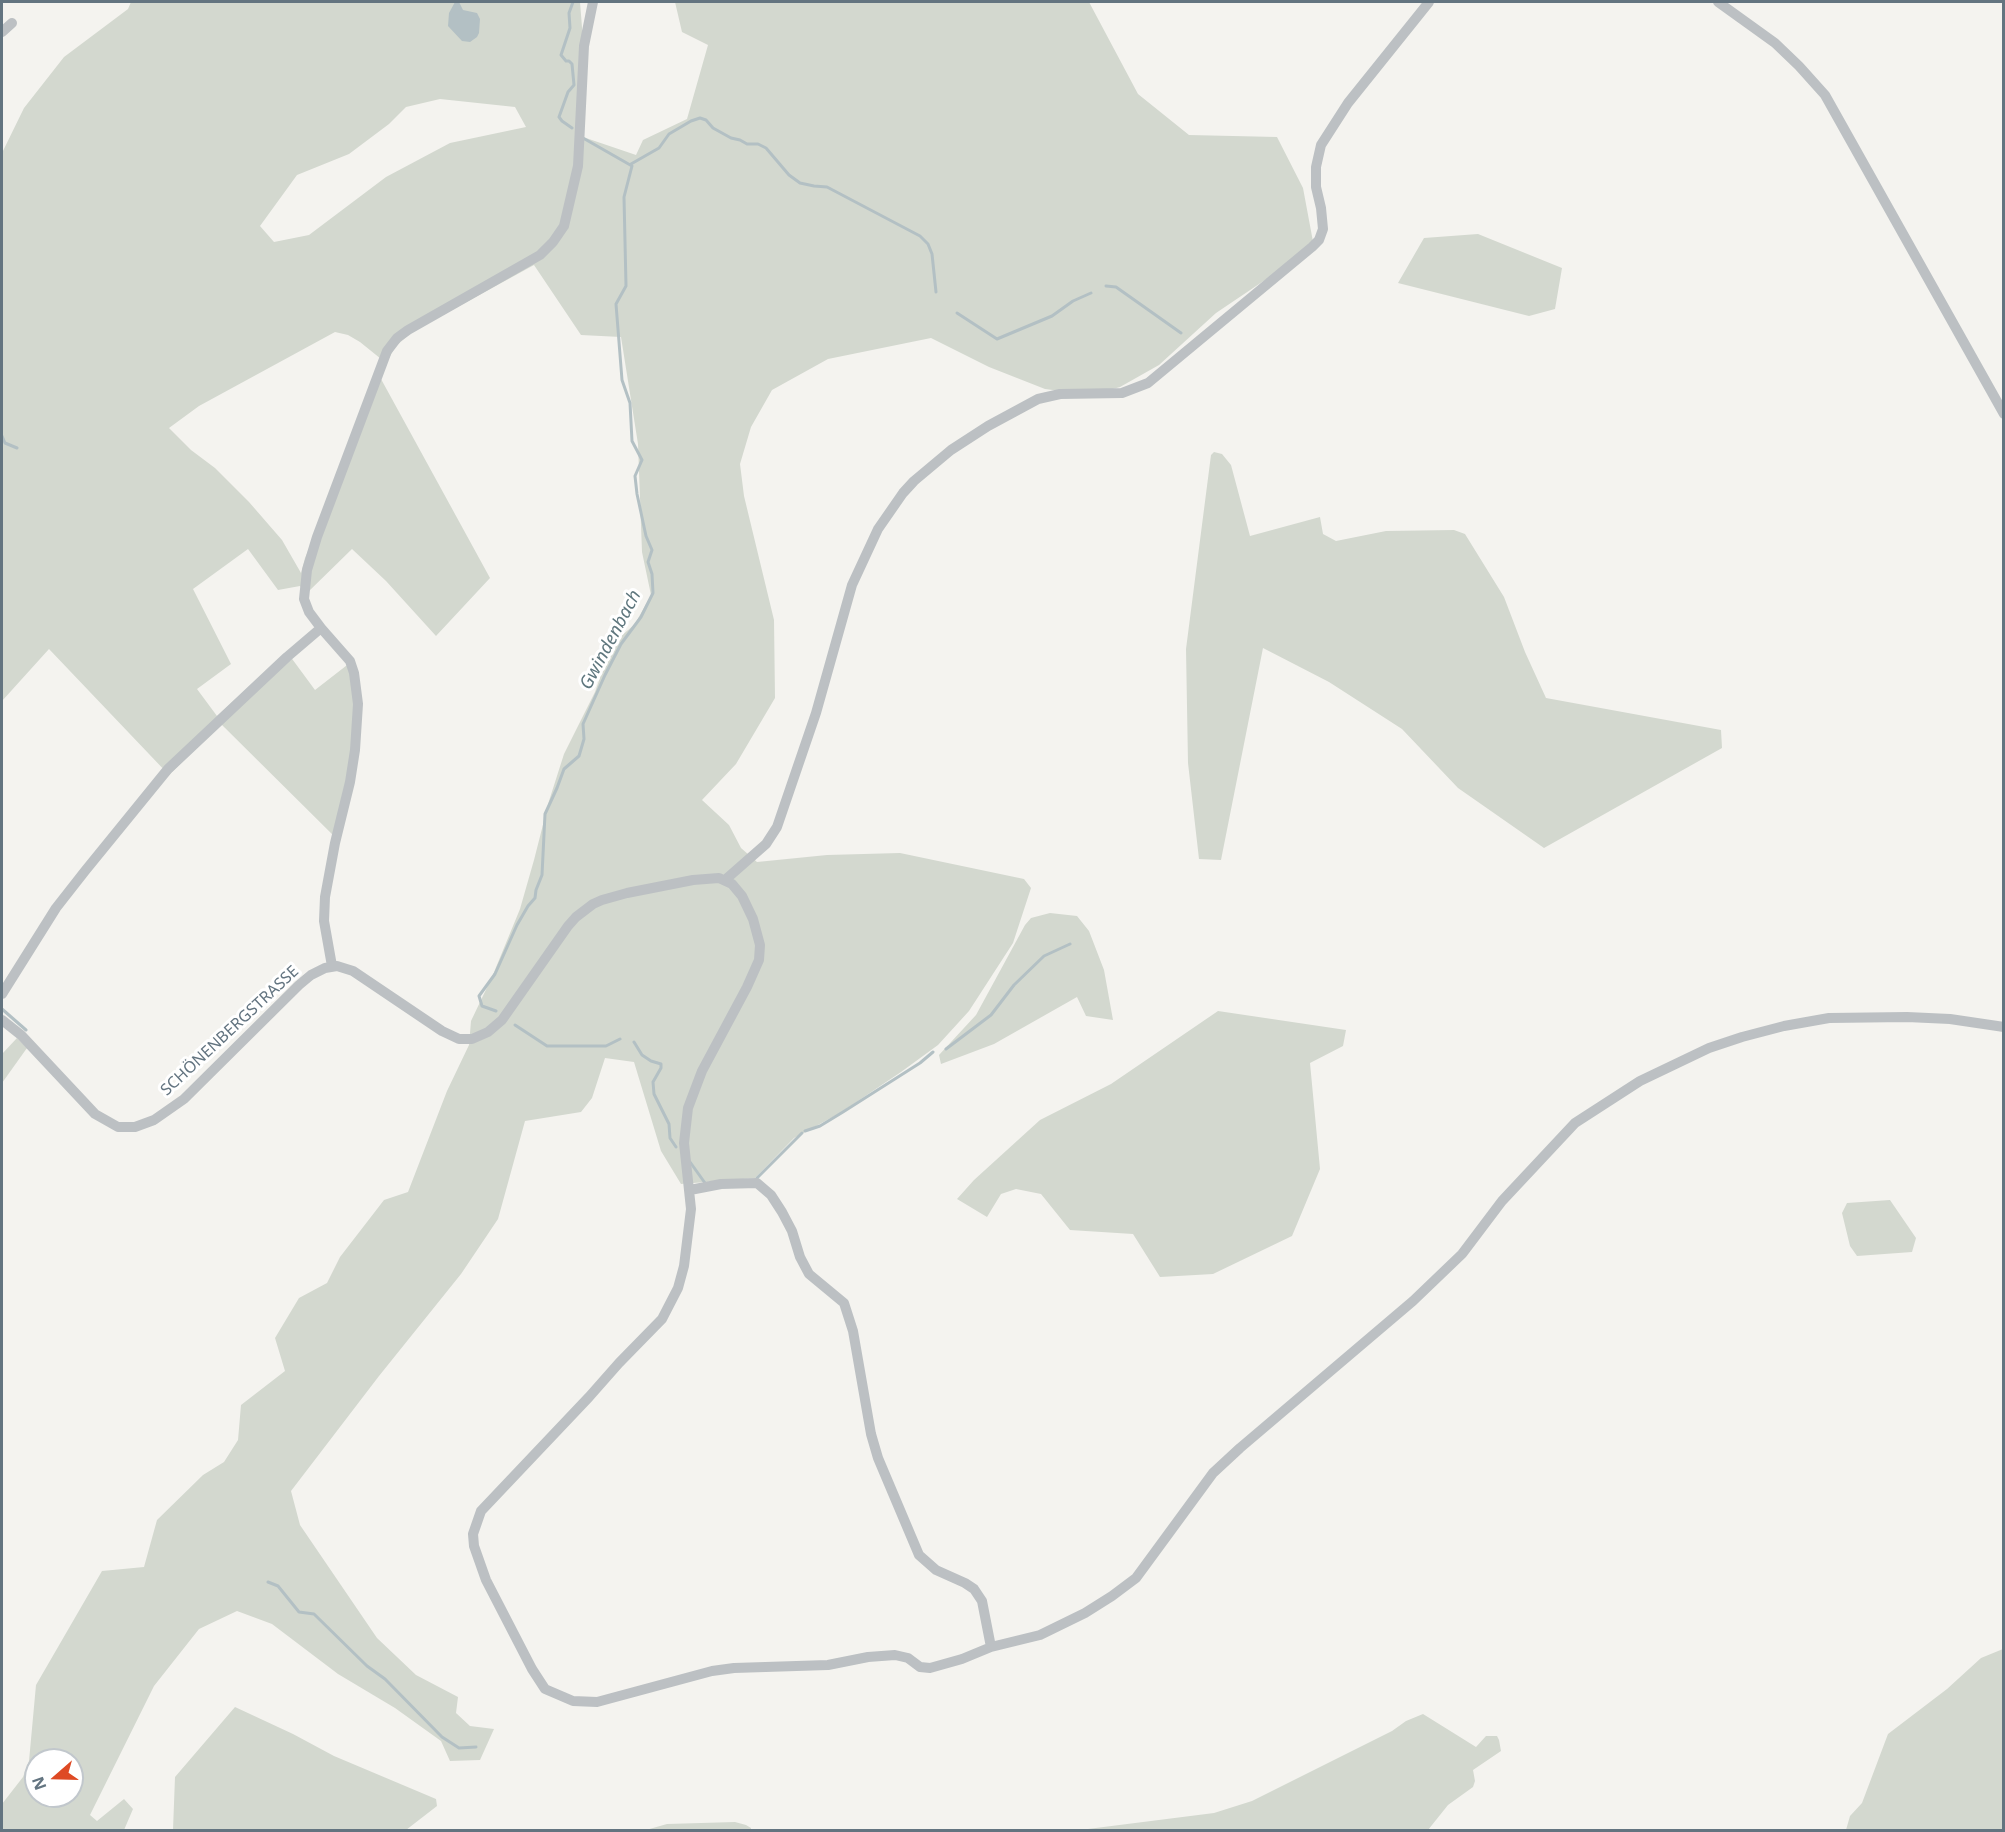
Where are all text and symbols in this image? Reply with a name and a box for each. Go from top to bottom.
water label: Gwindenbach [576,587,646,693]
street label: SCHÖNENBERGSTRASSE [157,962,303,1100]
north arrow [24,1748,84,1808]
text: N [26,1774,52,1793]

